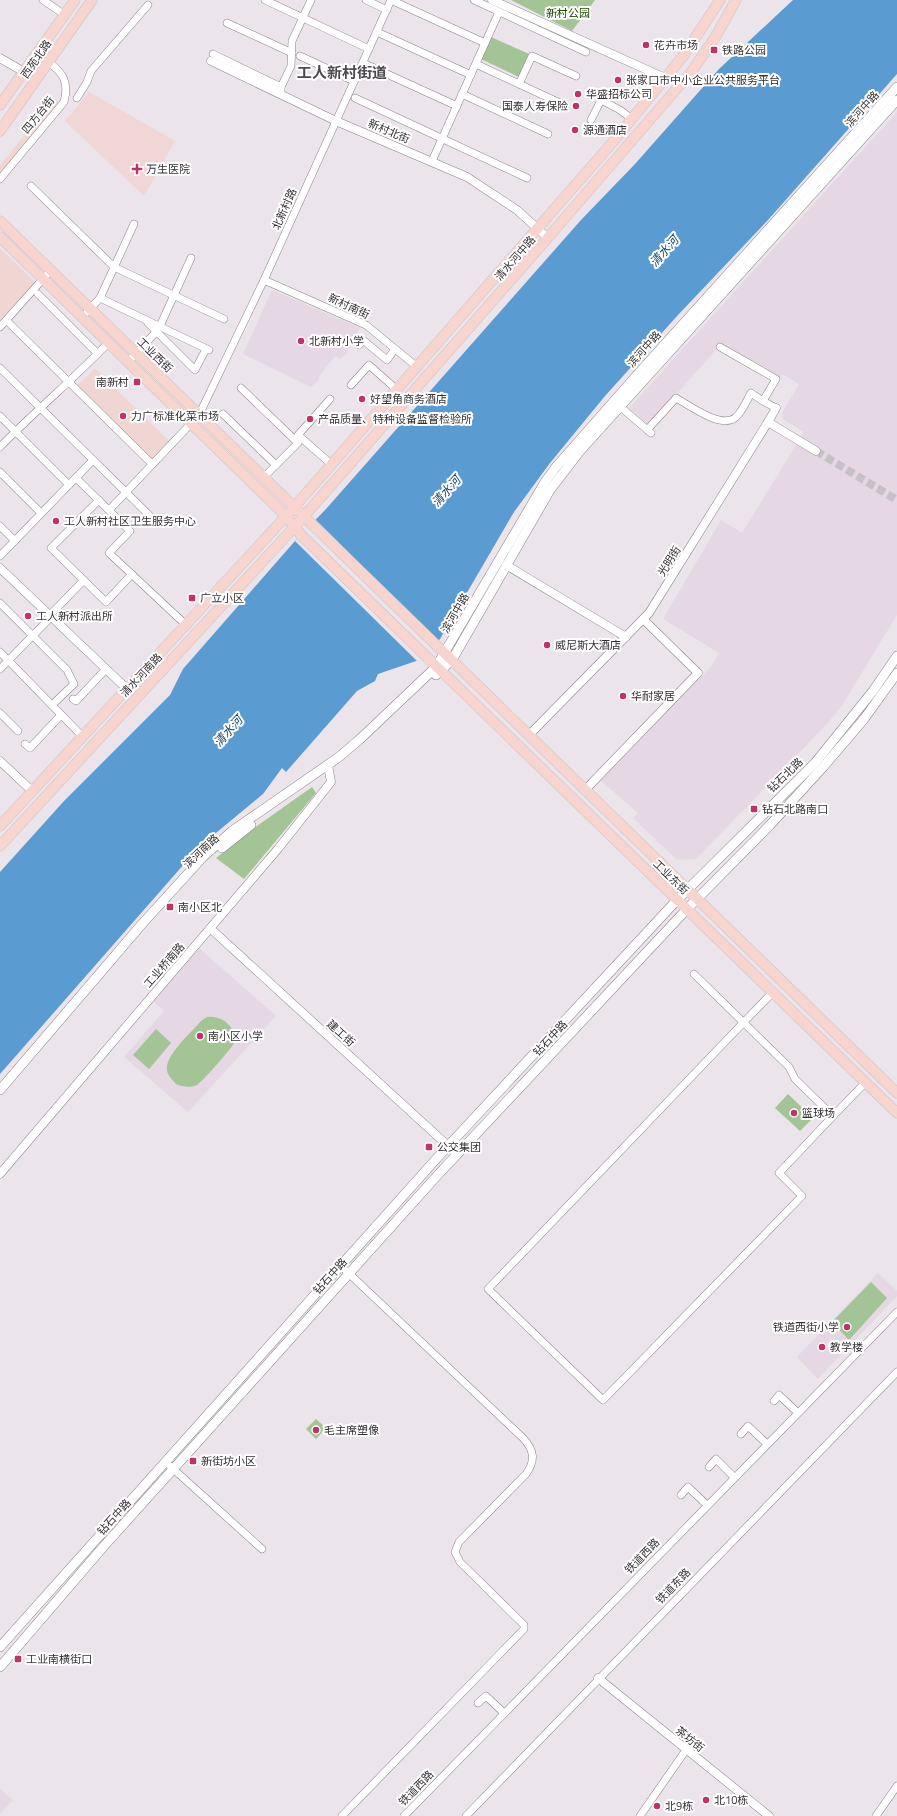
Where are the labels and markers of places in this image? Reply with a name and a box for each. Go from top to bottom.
place label: 花卉市场 [654,37,698,53]
marker: 花卉市场 [641,40,651,50]
place label: 铁路公园 [722,42,766,58]
marker: 铁路公园 [709,45,719,55]
place label: 张家口市中小企业公共服务平台 [626,72,780,88]
marker: 张家口市中小企业公共服务平台 [613,75,623,85]
place label: 华盛招标公司 [586,86,652,102]
marker: 华盛招标公司 [573,89,583,99]
place label: 国泰人寿保险 [502,98,568,114]
marker: 国泰人寿保险 [571,101,581,111]
place label: 源通酒店 [583,122,627,138]
marker: 源通酒店 [570,125,580,135]
place label: 万生医院 [146,161,190,177]
marker: 万生医院 [131,163,143,175]
place label: 北新村小学 [309,333,364,349]
marker: 北新村小学 [296,336,306,346]
place label: 南新村 [96,374,129,390]
marker: 南新村 [132,377,142,387]
place label: 好望角商务酒店 [370,391,447,407]
marker: 好望角商务酒店 [357,394,367,404]
place label: 力广标准化菜市场 [131,408,219,424]
marker: 力广标准化菜市场 [118,411,128,421]
place label: 产品质量、特种设备监督检验所 [318,411,472,427]
marker: 产品质量、特种设备监督检验所 [305,414,315,424]
place label: 工人新村社区卫生服务中心 [64,513,196,529]
marker: 工人新村社区卫生服务中心 [51,516,61,526]
place label: 广立小区 [200,590,244,606]
marker: 广立小区 [187,593,197,603]
place label: 工人新村派出所 [36,608,113,624]
marker: 工人新村派出所 [23,611,33,621]
place label: 威尼斯大酒店 [555,637,621,653]
marker: 威尼斯大酒店 [542,640,552,650]
place label: 华耐家居 [631,688,675,704]
marker: 华耐家居 [618,691,628,701]
place label: 钻石北路南口 [762,801,828,817]
marker: 钻石北路南口 [749,804,759,814]
place label: 南小区北 [178,899,222,915]
marker: 南小区北 [165,902,175,912]
place label: 南小区小学 [208,1028,263,1044]
marker: 南小区小学 [195,1031,205,1041]
place label: 篮球场 [802,1105,835,1121]
marker: 篮球场 [789,1108,799,1118]
place label: 公交集团 [437,1139,481,1155]
marker: 公交集团 [424,1142,434,1152]
place label: 铁道西街小学 [773,1319,839,1335]
marker: 铁道西街小学 [842,1322,852,1332]
place label: 教学楼 [830,1339,863,1355]
marker: 教学楼 [817,1342,827,1352]
place label: 毛主席塑像 [324,1422,379,1438]
marker: 毛主席塑像 [311,1425,321,1435]
place label: 新街坊小区 [201,1453,256,1469]
marker: 新街坊小区 [188,1456,198,1466]
place label: 工业南横街口 [26,1651,92,1667]
marker: 工业南横街口 [13,1654,23,1664]
place label: 北10栋 [714,1792,748,1808]
marker: 北10栋 [701,1795,711,1805]
place label: 北9栋 [665,1798,693,1814]
marker: 北9栋 [652,1801,662,1811]

